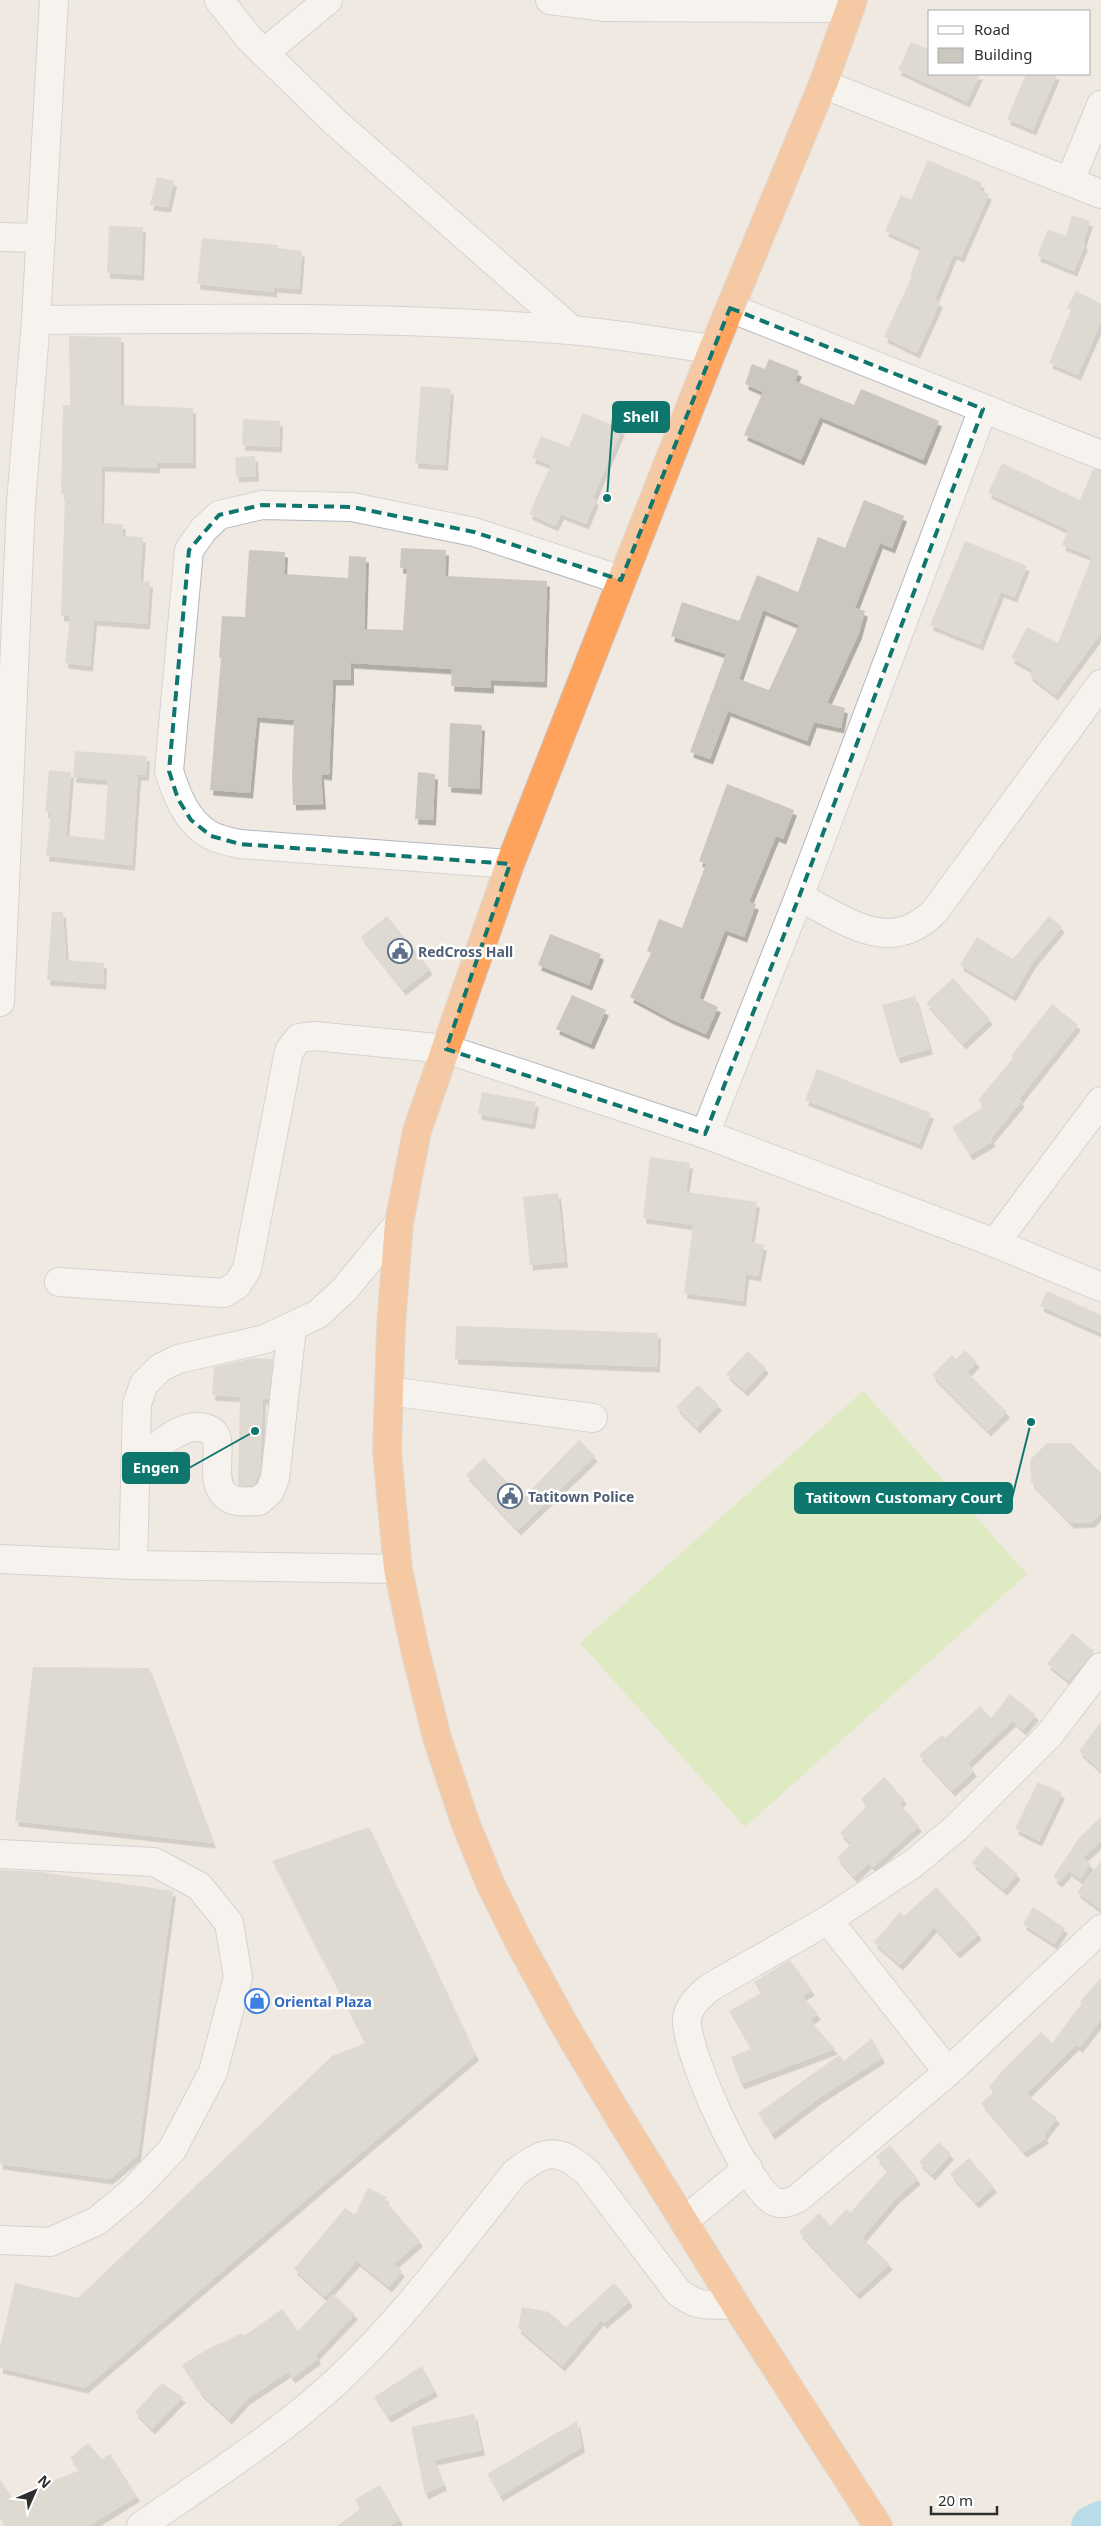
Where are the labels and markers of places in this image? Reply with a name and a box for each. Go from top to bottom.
callout: Shell [613,402,669,432]
public building icon: RedCross Hall [387,938,413,964]
place label: RedCross Hall [418,942,513,961]
callout: Engen [123,1453,189,1483]
public building icon: Tatitown Police [497,1483,523,1509]
callout: Tatitown Customary Court [795,1483,1012,1513]
place label: Tatitown Police [528,1487,634,1506]
shop icon: Oriental Plaza [244,1988,270,2014]
place label: Oriental Plaza [274,1992,372,2011]

